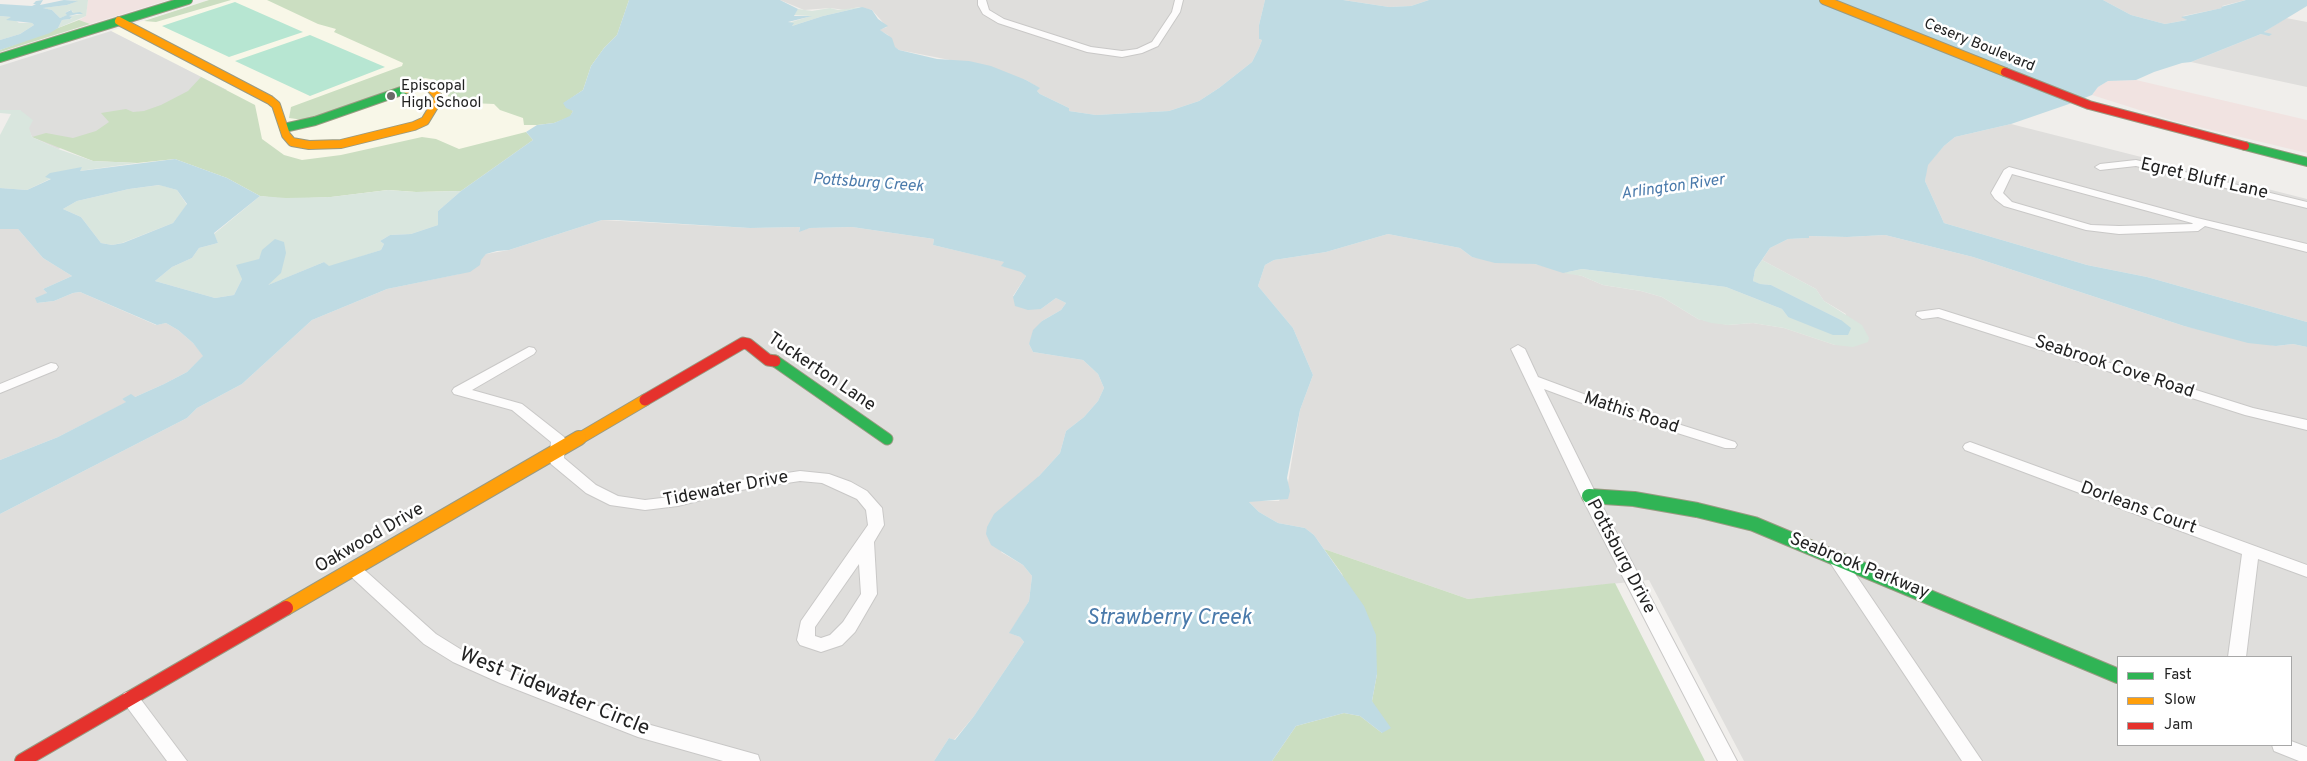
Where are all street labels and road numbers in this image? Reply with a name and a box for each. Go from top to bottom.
street label: Cesery Boulevard [1921,16,2037,76]
street label: Egret Bluff Lane [2138,155,2270,205]
street label: Tuckerton Lane [763,329,879,417]
street label: Seabrook Cove Road [2031,332,2197,404]
street label: Mathis Road [1581,388,1681,440]
street label: Tidewater Drive [662,467,790,513]
street label: Dorleans Court [2077,478,2199,540]
street label: Pottsburg Drive [1581,496,1659,618]
street label: Oakwood Drive [312,499,428,579]
street label: Seabrook Parkway [1786,529,1932,605]
street label: West Tidewater Circle [455,643,653,743]

